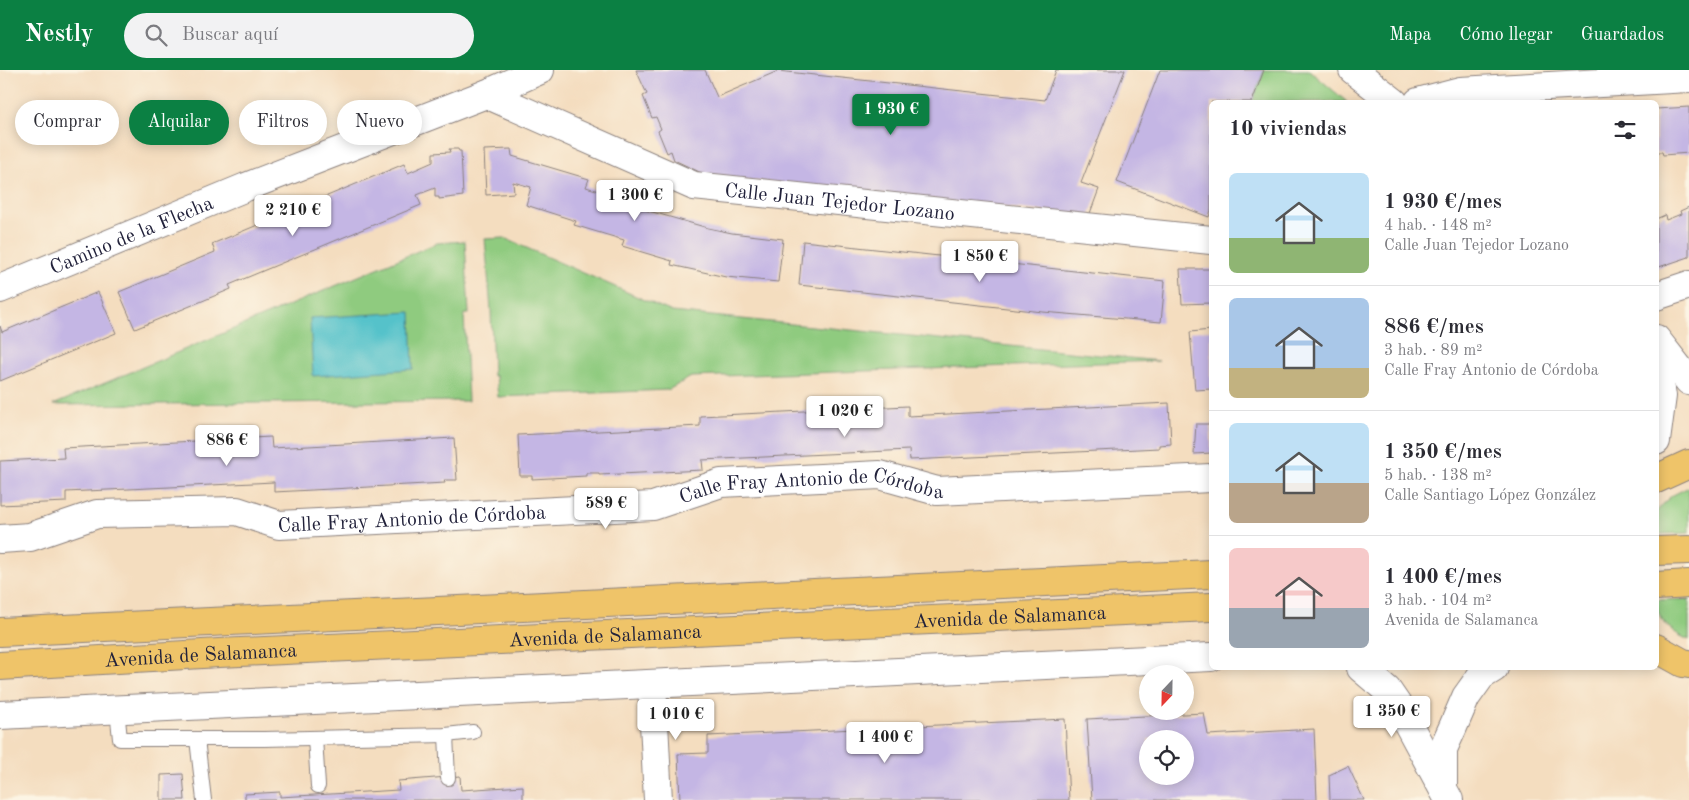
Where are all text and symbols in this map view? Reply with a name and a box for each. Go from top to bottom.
search box [124,13,474,58]
icon: search [142,21,170,49]
text: Nestly [25,23,94,47]
text: Buscar aquí [182,26,278,45]
text: Mapa [1389,26,1431,44]
text: Cómo llegar [1459,26,1553,44]
text: Guardados [1581,26,1664,44]
pin: 1 930 € [845,93,937,136]
chip: Comprar [15,100,119,145]
chip: Alquilar [129,100,229,145]
chip: Filtros [239,100,327,145]
chip: Nuevo [337,100,422,145]
text: 1 930 € [863,102,919,118]
icon: filters [1611,116,1639,144]
text: 10 viviendas [1229,119,1347,140]
pin: 1 300 € [589,180,681,222]
street label: Calle Juan Tejedor Lozano [723,181,956,225]
text: 1 300 € [607,188,663,204]
text: 1 930 €/mes [1384,192,1502,213]
icon: home [1269,193,1329,253]
street label: Camino de la Flecha [47,194,217,279]
pin: 2 210 € [247,194,339,237]
text: 2 210 € [265,203,321,219]
text: 4 hab. · 148 m² [1384,218,1492,234]
text: Calle Juan Tejedor Lozano [1384,238,1569,254]
pin: 1 850 € [934,240,1026,283]
text: 1 850 € [952,249,1008,265]
text: 886 €/mes [1384,317,1484,338]
icon: home [1269,318,1329,378]
text: 3 hab. · 89 m² [1384,343,1482,359]
text: Calle Fray Antonio de Córdoba [1384,363,1599,379]
pin: 1 020 € [799,396,891,438]
text: 1 020 € [817,404,873,420]
pin: 886 € [192,424,262,467]
text: 886 € [206,433,248,449]
text: 1 350 €/mes [1384,442,1502,463]
icon: home [1269,443,1329,503]
street label: Calle Fray Antonio de Córdoba [677,466,944,508]
text: 5 hab. · 138 m² [1384,468,1492,484]
pin: 589 € [571,488,641,530]
text: Calle Santiago López González [1384,488,1596,504]
text: 589 € [585,496,627,512]
street label: Calle Fray Antonio de Córdoba [277,503,546,537]
text: 1 400 €/mes [1384,567,1502,588]
icon: home [1269,568,1329,628]
text: 3 hab. · 104 m² [1384,593,1492,609]
street label: Avenida de Salamanca [913,604,1107,633]
text: Avenida de Salamanca [1384,613,1538,629]
street label: Avenida de Salamanca [508,623,702,652]
street label: Avenida de Salamanca [104,641,298,672]
north arrow [1139,665,1194,720]
map controls [1139,665,1194,785]
pin: 1 350 € [1346,696,1438,738]
pin: 1 010 € [630,698,722,741]
text: 1 350 € [1364,704,1420,720]
text: 1 010 € [648,707,704,723]
pin: 1 400 € [839,722,931,764]
text: 1 400 € [857,730,913,746]
button: locate [1139,730,1194,785]

